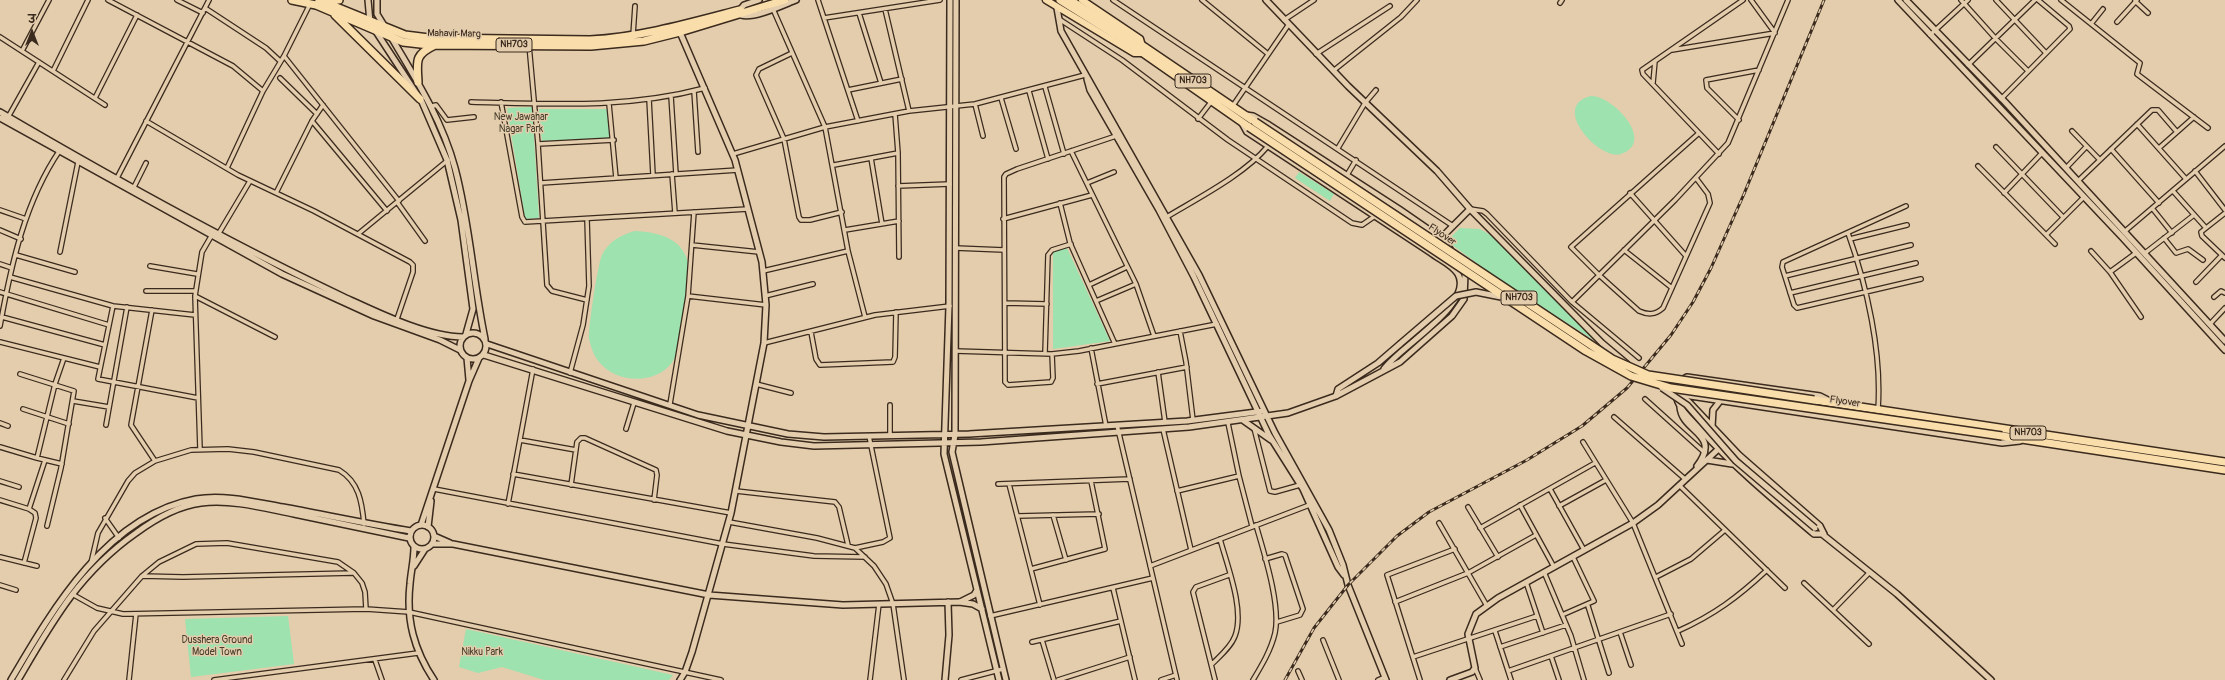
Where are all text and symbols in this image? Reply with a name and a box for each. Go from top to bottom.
north arrow [12,12,52,52]
text: उ [28,13,36,26]
street label: Mahavir Marg [427,28,481,40]
road number: NH703 [496,38,532,52]
road number: NH703 [1175,74,1211,88]
park label: New Jawahar Nagar Park [494,111,548,134]
street label: Flyover [1426,221,1458,249]
road number: NH703 [1501,291,1537,305]
street label: Flyover [1829,394,1861,410]
road number: NH703 [2010,426,2046,440]
park label: Dusshera Ground Model Town [181,634,253,658]
park label: Nikku Park [461,646,503,658]

